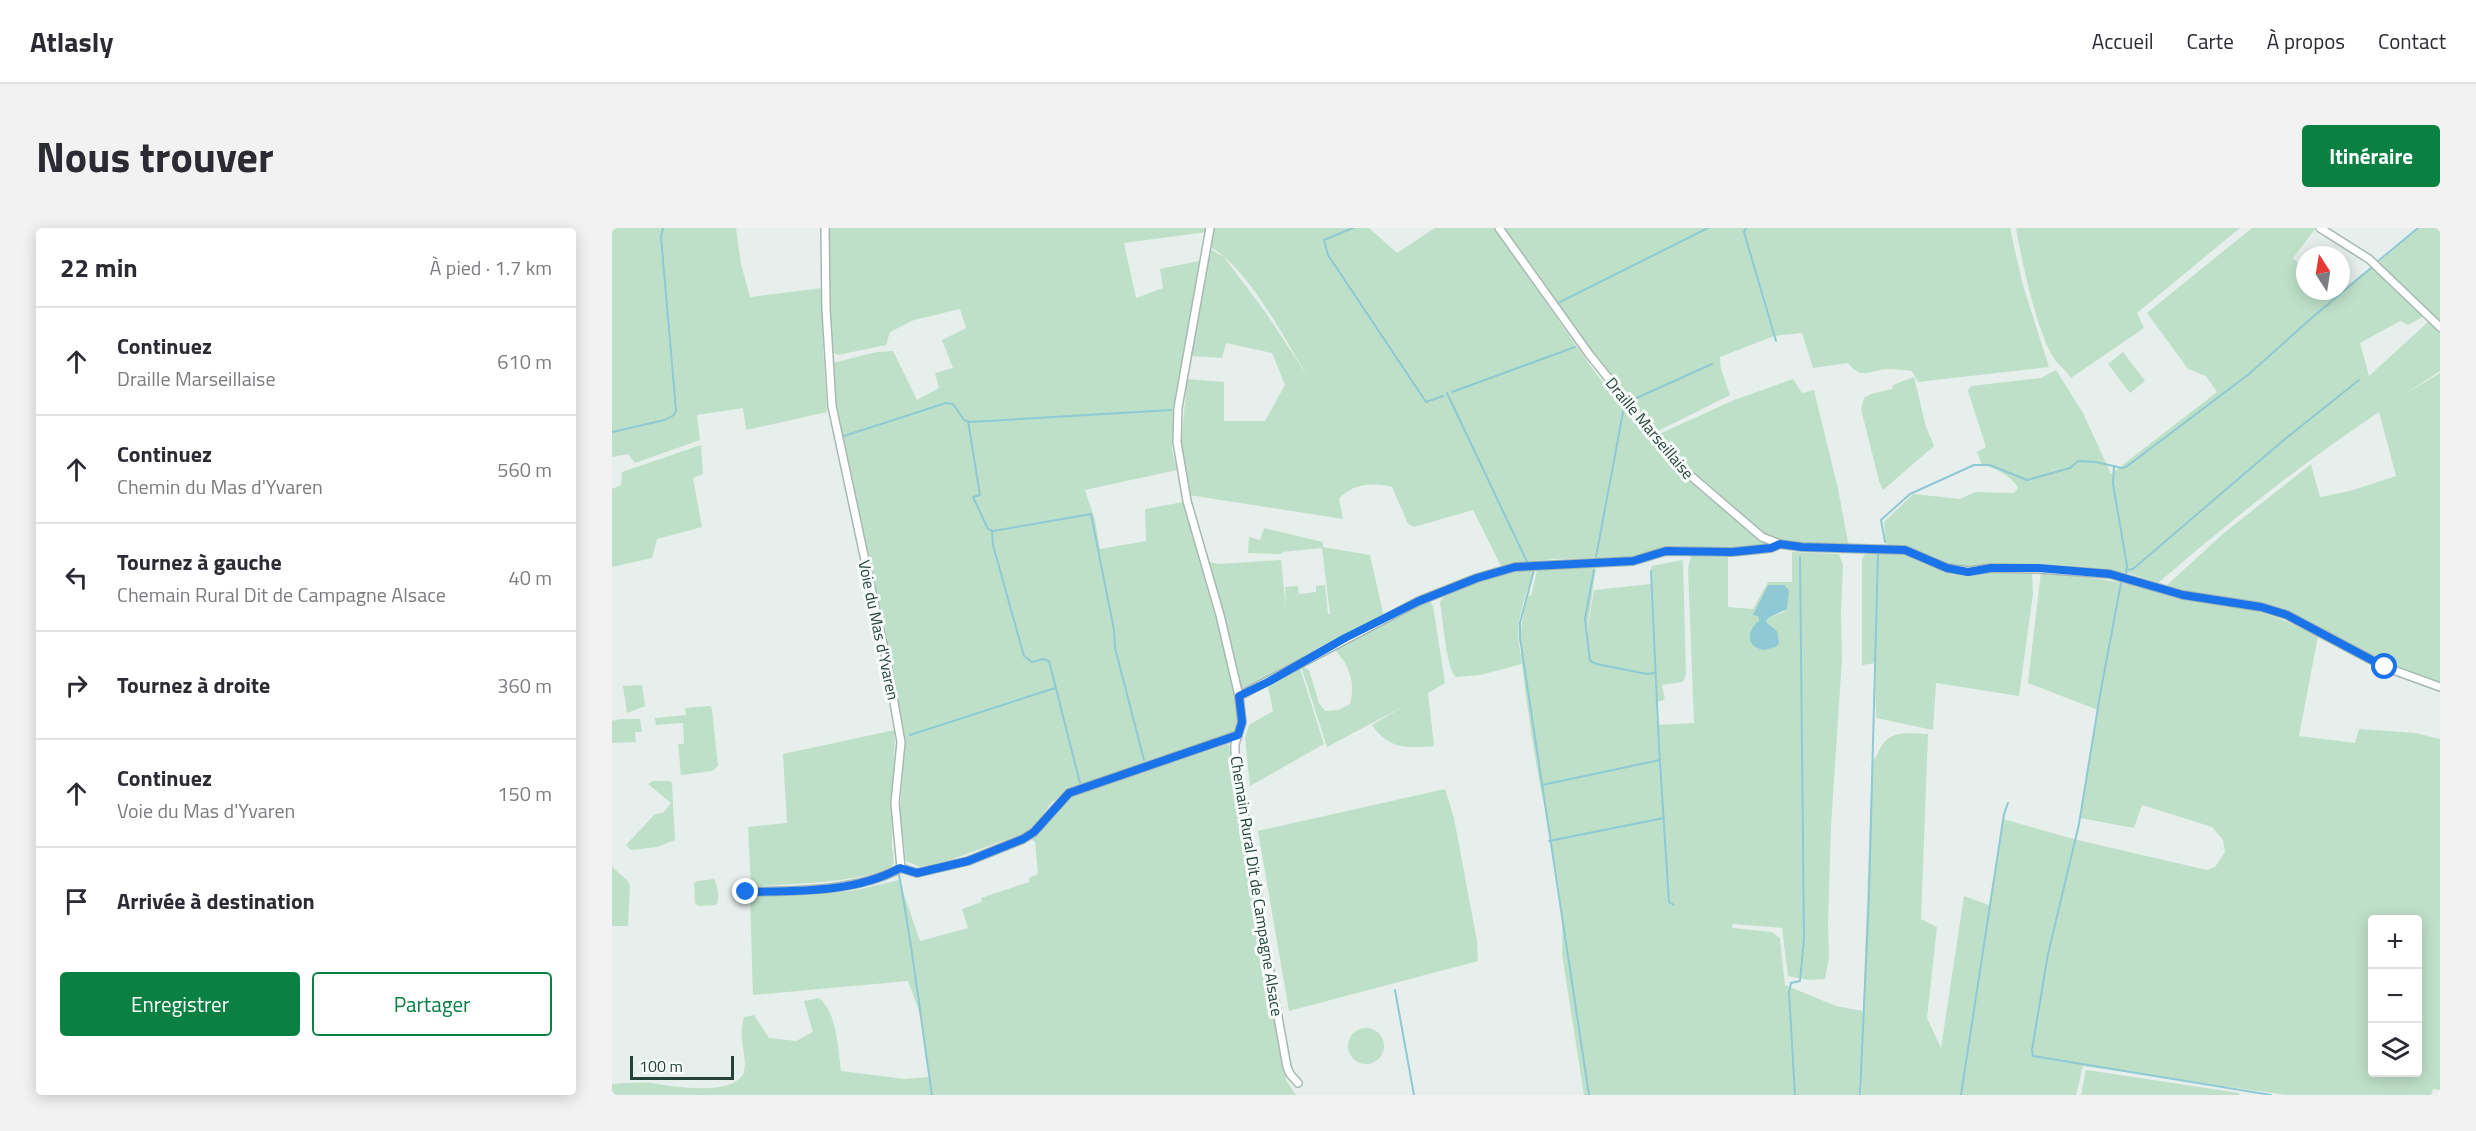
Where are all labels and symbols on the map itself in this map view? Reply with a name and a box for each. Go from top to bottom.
north arrow [2296,246,2350,300]
street label: Draille Marseillaise [1600,372,1700,484]
street label: Voie du Mas d'Yvaren [852,558,906,702]
route start [2371,653,2397,679]
street label: Chemain Rural Dit de Campagne Alsace [1225,754,1289,1018]
route end [732,878,758,904]
scale bar [630,1053,734,1080]

